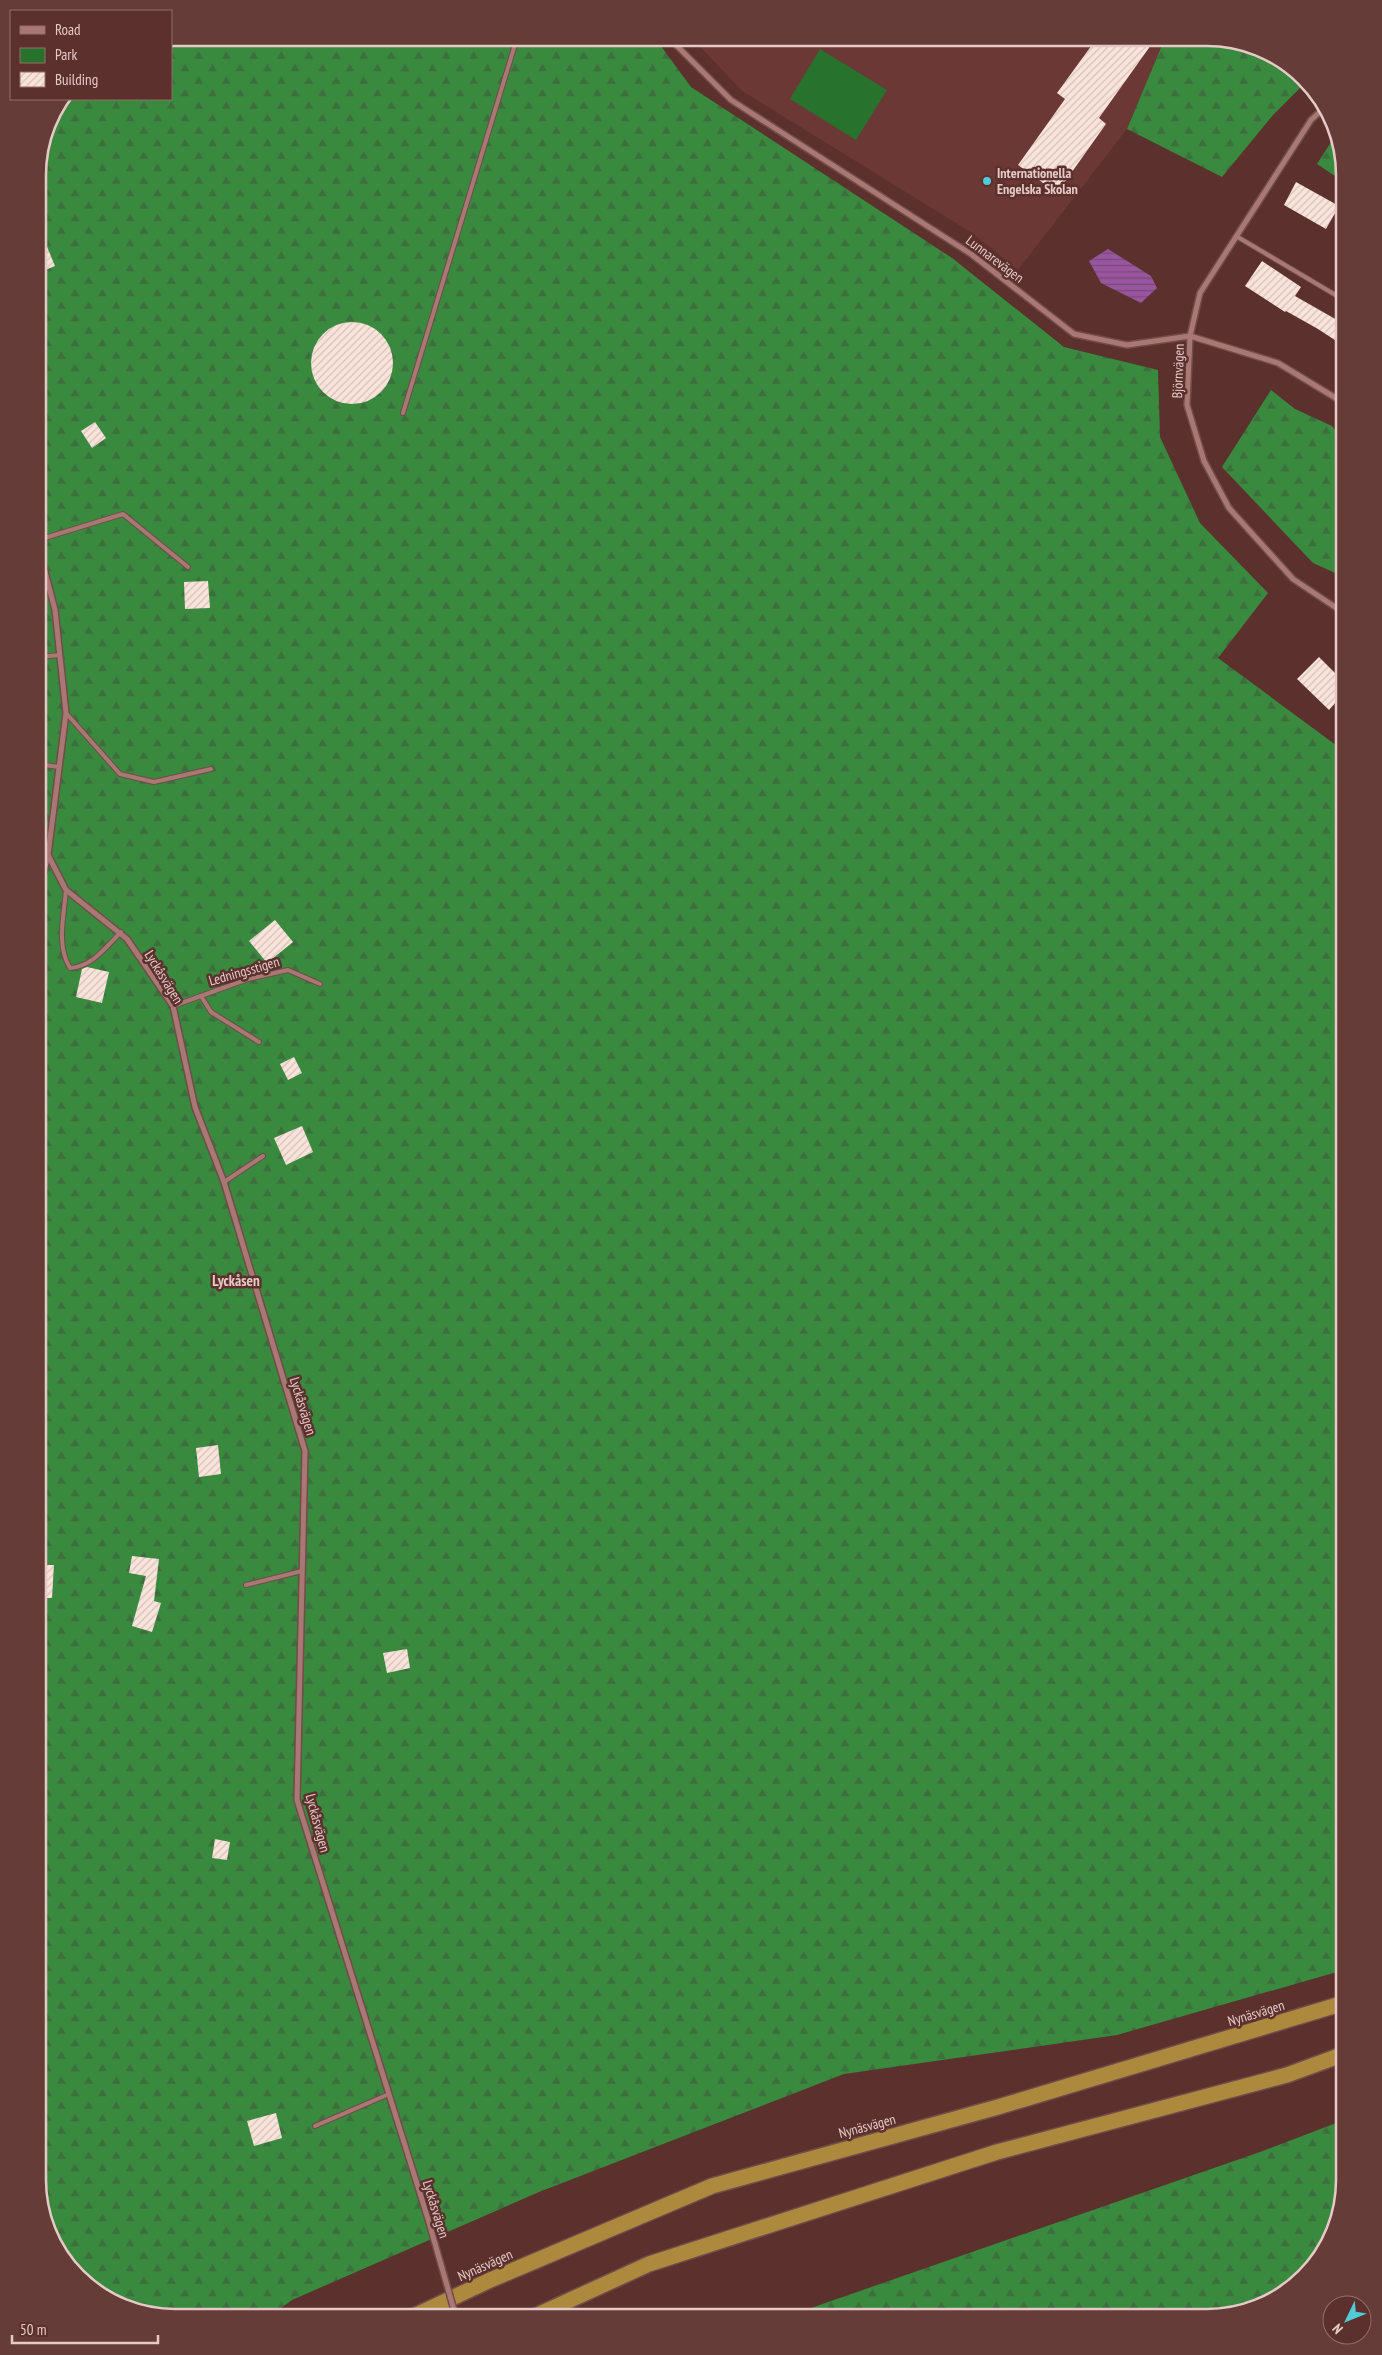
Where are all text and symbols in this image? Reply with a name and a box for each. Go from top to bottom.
legend [10,10,172,100]
text: Road [55,20,81,39]
text: Park [55,45,77,64]
text: Building [55,70,98,89]
place label: Internationella Engelska Skolan [997,164,1078,198]
marker: Internationella Engelska Skolan [981,175,993,187]
street label: Lunnarevägen [962,231,1028,287]
street label: Björnvägen [1168,343,1188,399]
street label: Lyckåsvägen [141,947,187,1007]
street label: Ledningsstigen [207,952,281,990]
district label: Lyckåsen [212,1271,260,1290]
street label: Lyckåsvägen [286,1375,320,1437]
street label: Lyckåsvägen [302,1792,334,1854]
street label: Nynäsvägen [1225,1996,1287,2030]
street label: Nynäsvägen [837,2110,897,2142]
street label: Lyckåsvägen [419,2178,453,2240]
street label: Nynäsvägen [455,2245,515,2285]
north arrow [1322,2295,1372,2345]
scale bar [12,2312,159,2344]
text: 50 m [20,2320,46,2339]
text: N [1328,2320,1347,2338]

